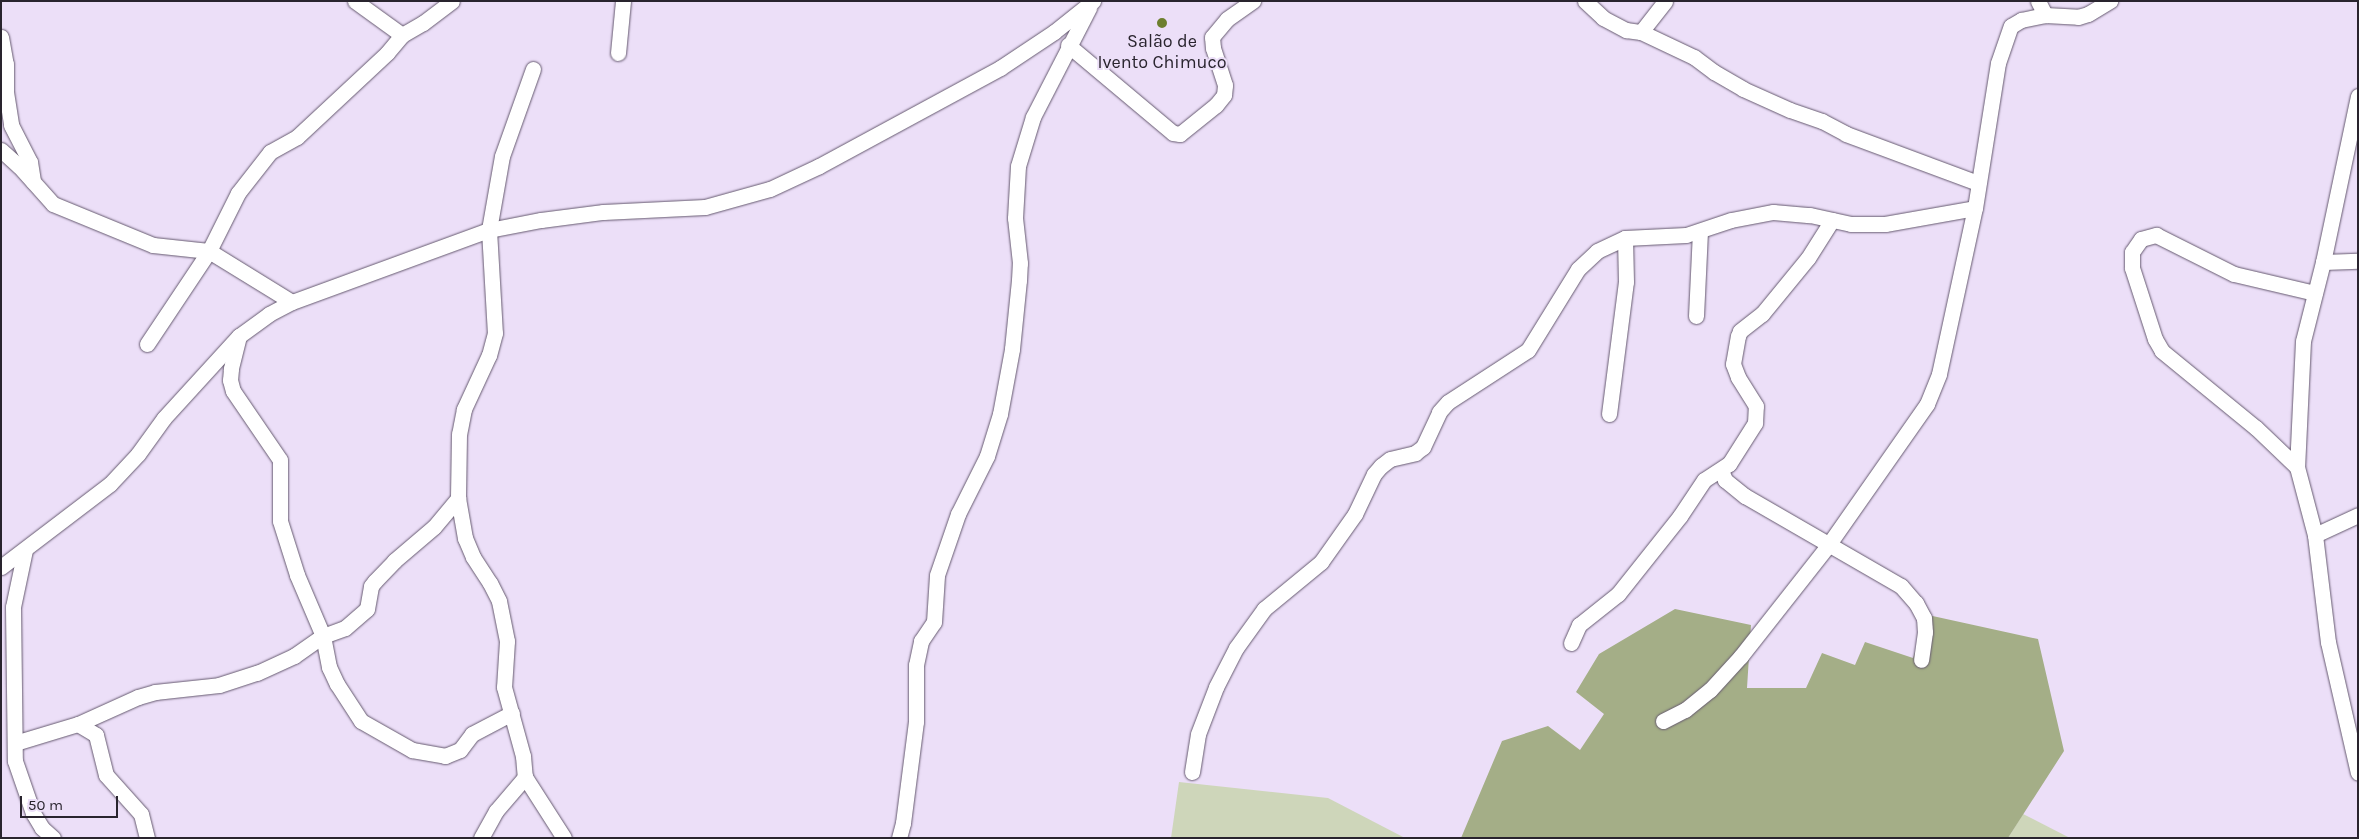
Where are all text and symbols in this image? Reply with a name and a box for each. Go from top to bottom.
marker: Salão de Ivento Chimuco [1156,17,1168,29]
place label: Salão de Ivento Chimuco [1097,31,1227,74]
scale bar [22,786,120,818]
text: 50 m [28,796,63,814]

